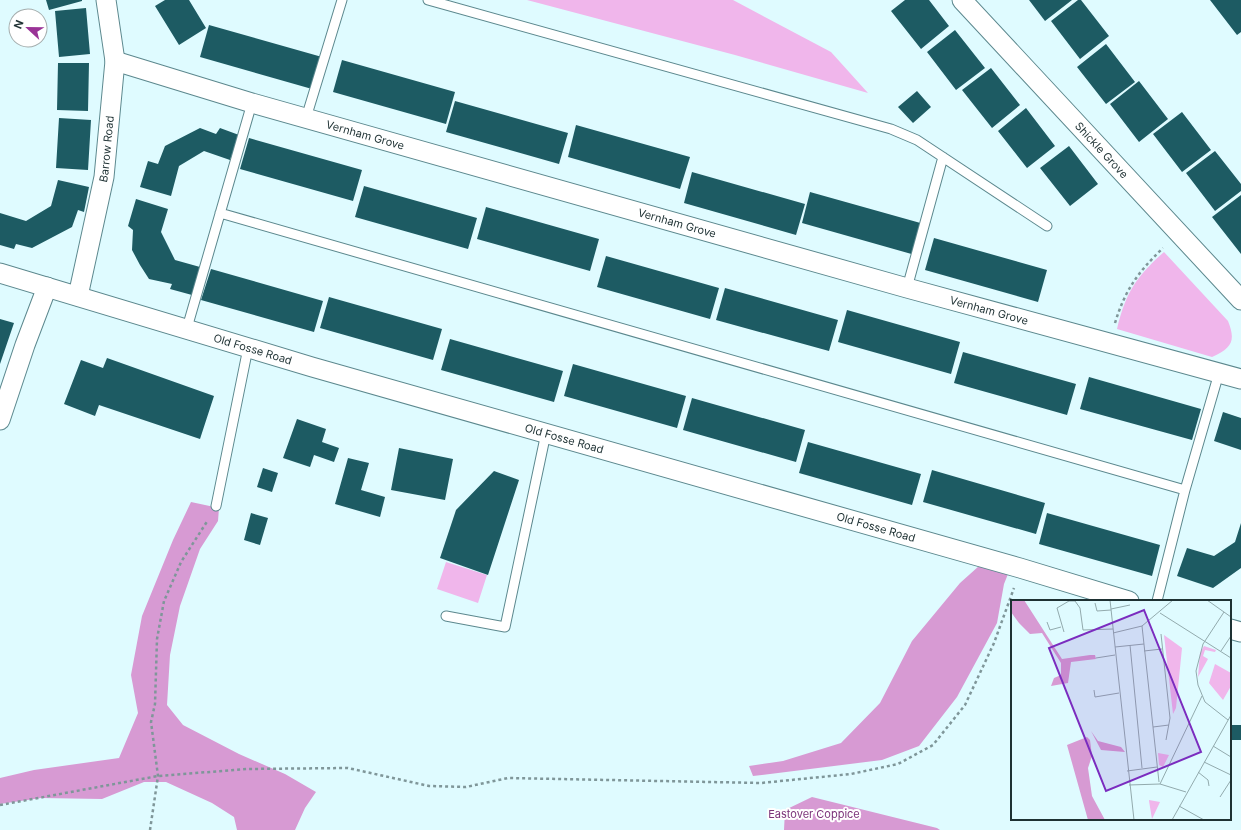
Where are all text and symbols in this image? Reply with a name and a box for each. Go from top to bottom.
north arrow [8,8,48,48]
text: N [11,18,27,31]
street label: Barrow Road [96,115,117,184]
street label: Vernham Grove [325,117,406,153]
street label: Shickle Grove [1072,119,1131,181]
street label: Vernham Grove [636,205,718,241]
street label: Vernham Grove [948,293,1030,328]
street label: Old Fosse Road [212,331,294,368]
street label: Old Fosse Road [523,421,605,456]
street label: Old Fosse Road [835,509,917,545]
inset map [1011,600,1231,820]
park label: Eastover Coppice [768,807,860,821]

